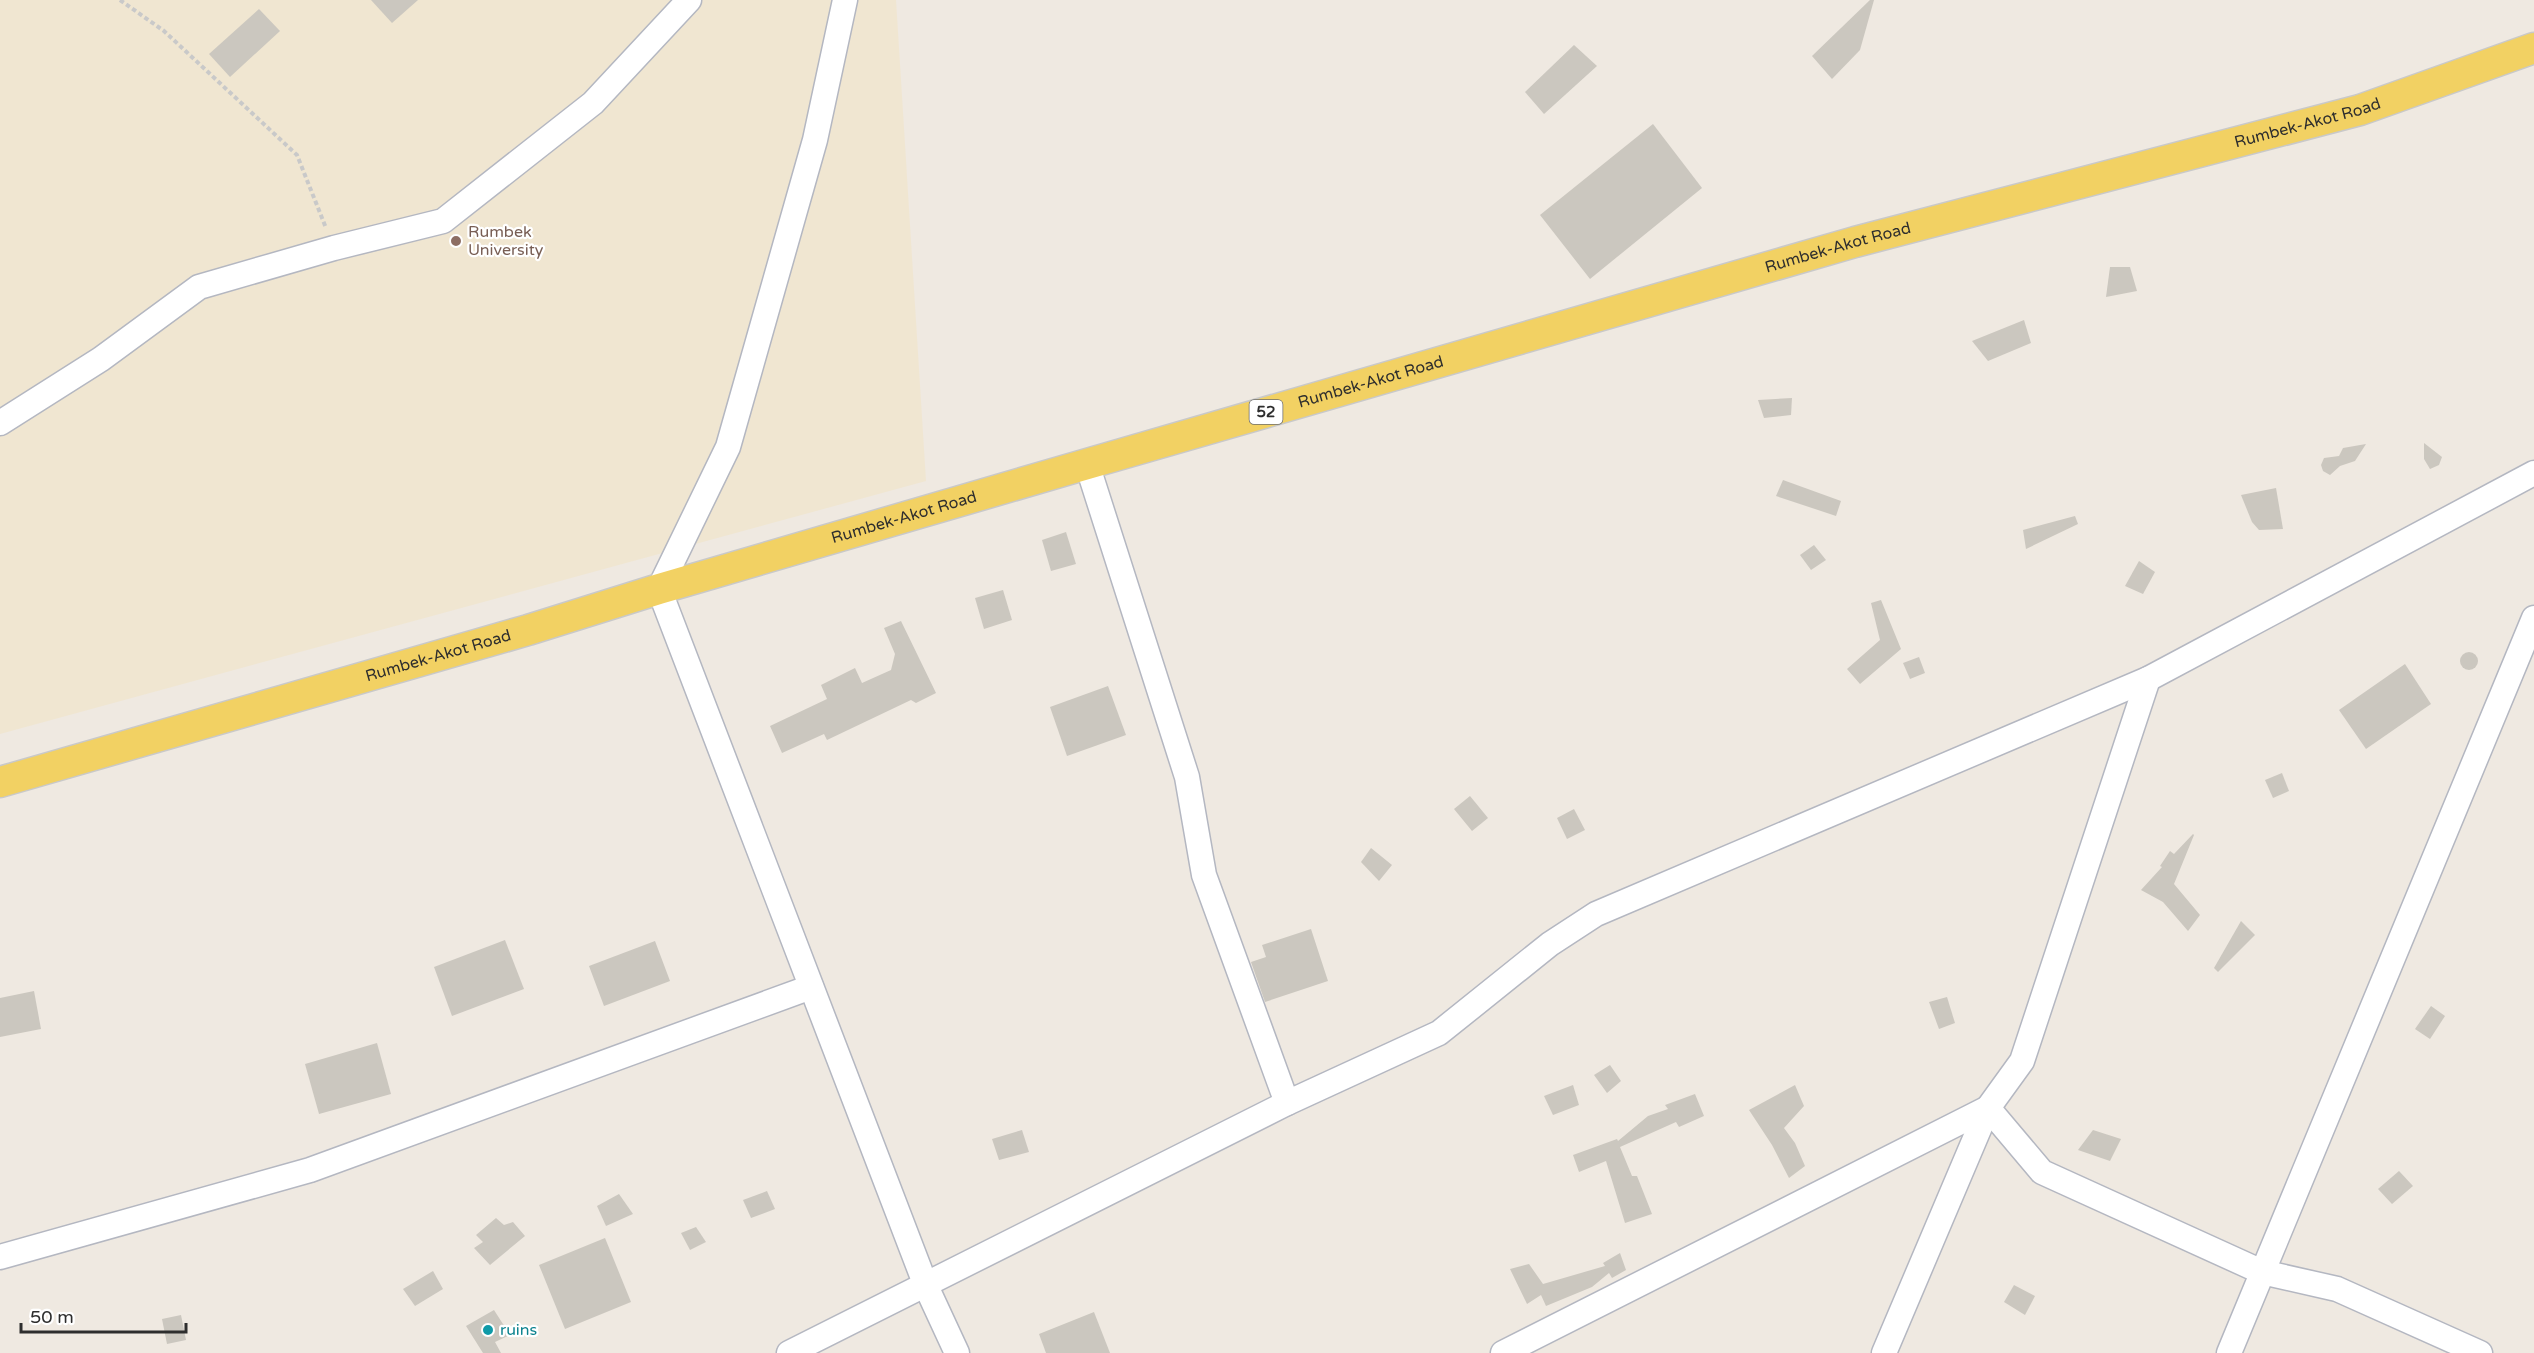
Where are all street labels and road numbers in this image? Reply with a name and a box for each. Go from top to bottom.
street label: Rumbek-Akot Road [2232,93,2383,152]
street label: Rumbek-Akot Road [1763,218,1913,278]
street label: Rumbek-Akot Road [1296,351,1446,412]
road number: 52 [1250,400,1282,424]
street label: Rumbek-Akot Road [829,487,979,548]
street label: Rumbek-Akot Road [363,625,513,686]

